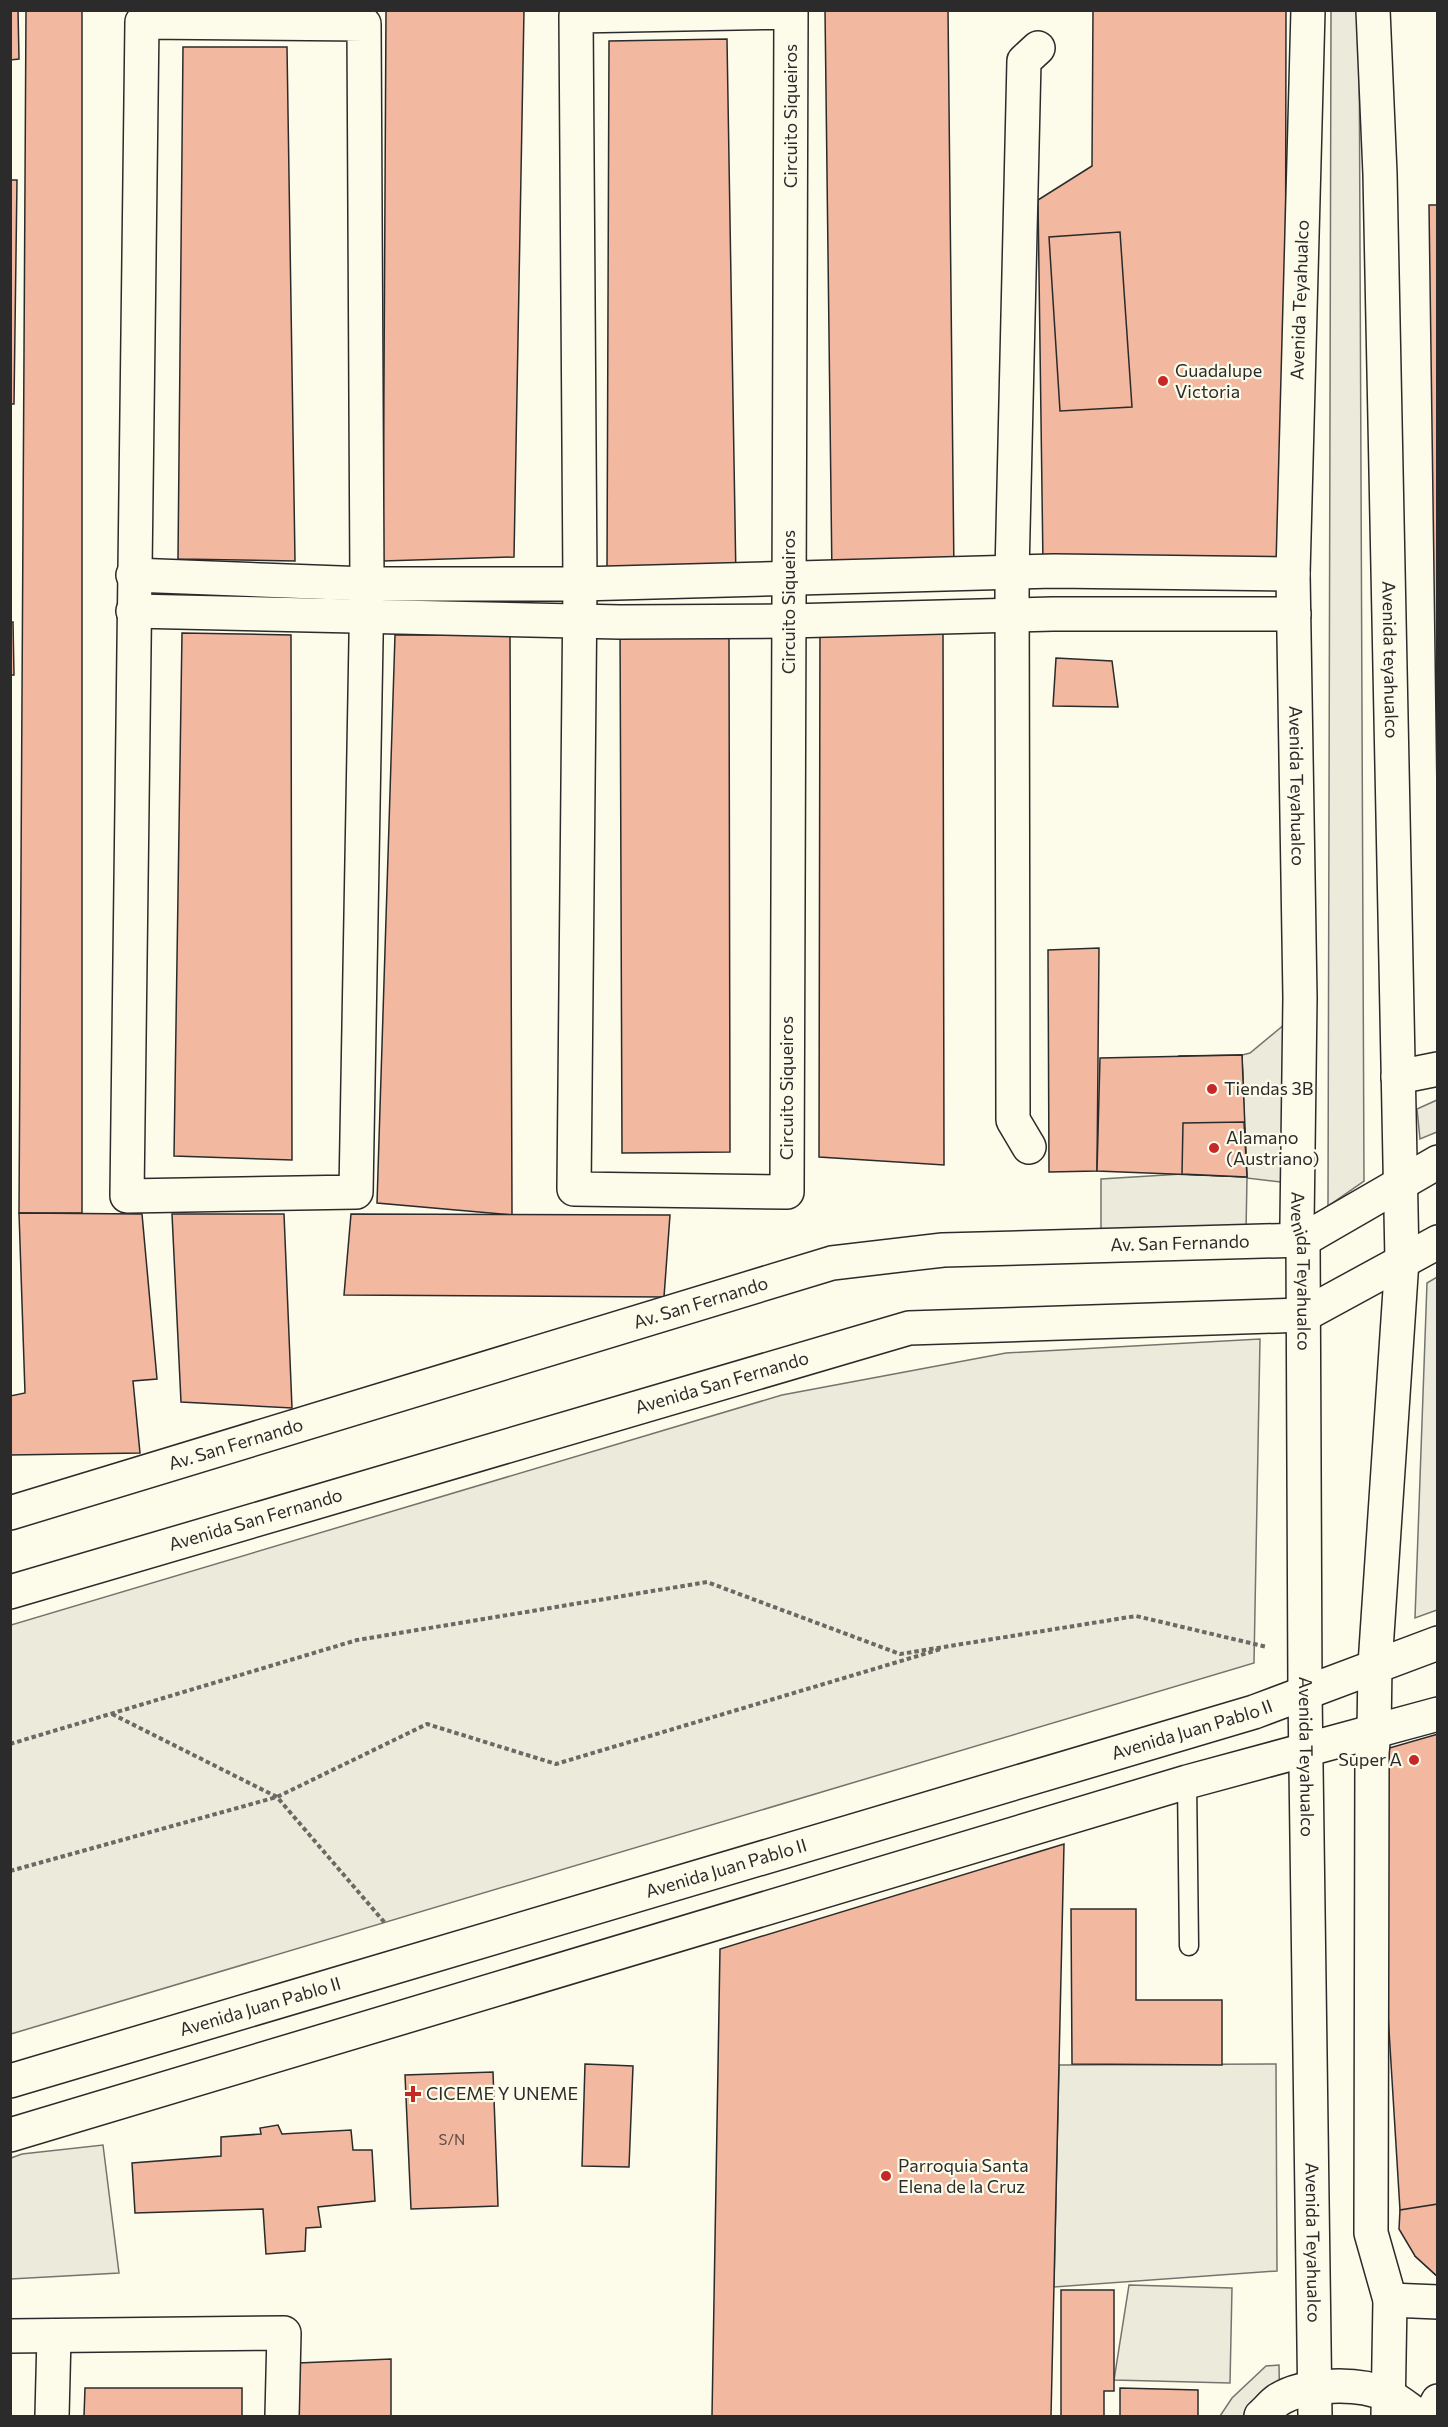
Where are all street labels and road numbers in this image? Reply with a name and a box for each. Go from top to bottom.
street label: Circuito Siqueiros [779,44,801,188]
street label: Avenida Teyahualco [1285,219,1313,380]
street label: Circuito Siqueiros [777,530,799,674]
street label: Avenida teyahualco [1378,581,1403,739]
street label: Avenida Teyahualco [1285,705,1310,866]
street label: Circuito Siqueiros [775,1016,797,1160]
street label: Avenida Teyahualco [1287,1191,1315,1351]
street label: Av. San Fernando [1110,1229,1250,1255]
street label: Av. San Fernando [631,1271,770,1333]
street label: Avenida San Fernando [632,1346,811,1418]
street label: Av. San Fernando [166,1413,305,1474]
street label: Avenida San Fernando [166,1483,345,1555]
street label: Avenida Teyahualco [1295,1676,1319,1837]
street label: Avenida Juan Pablo II [1109,1694,1275,1764]
street label: Avenida Juan Pablo II [643,1833,809,1902]
street label: Avenida Juan Pablo II [177,1972,343,2040]
street label: Avenida Teyahualco [1301,2162,1326,2323]

